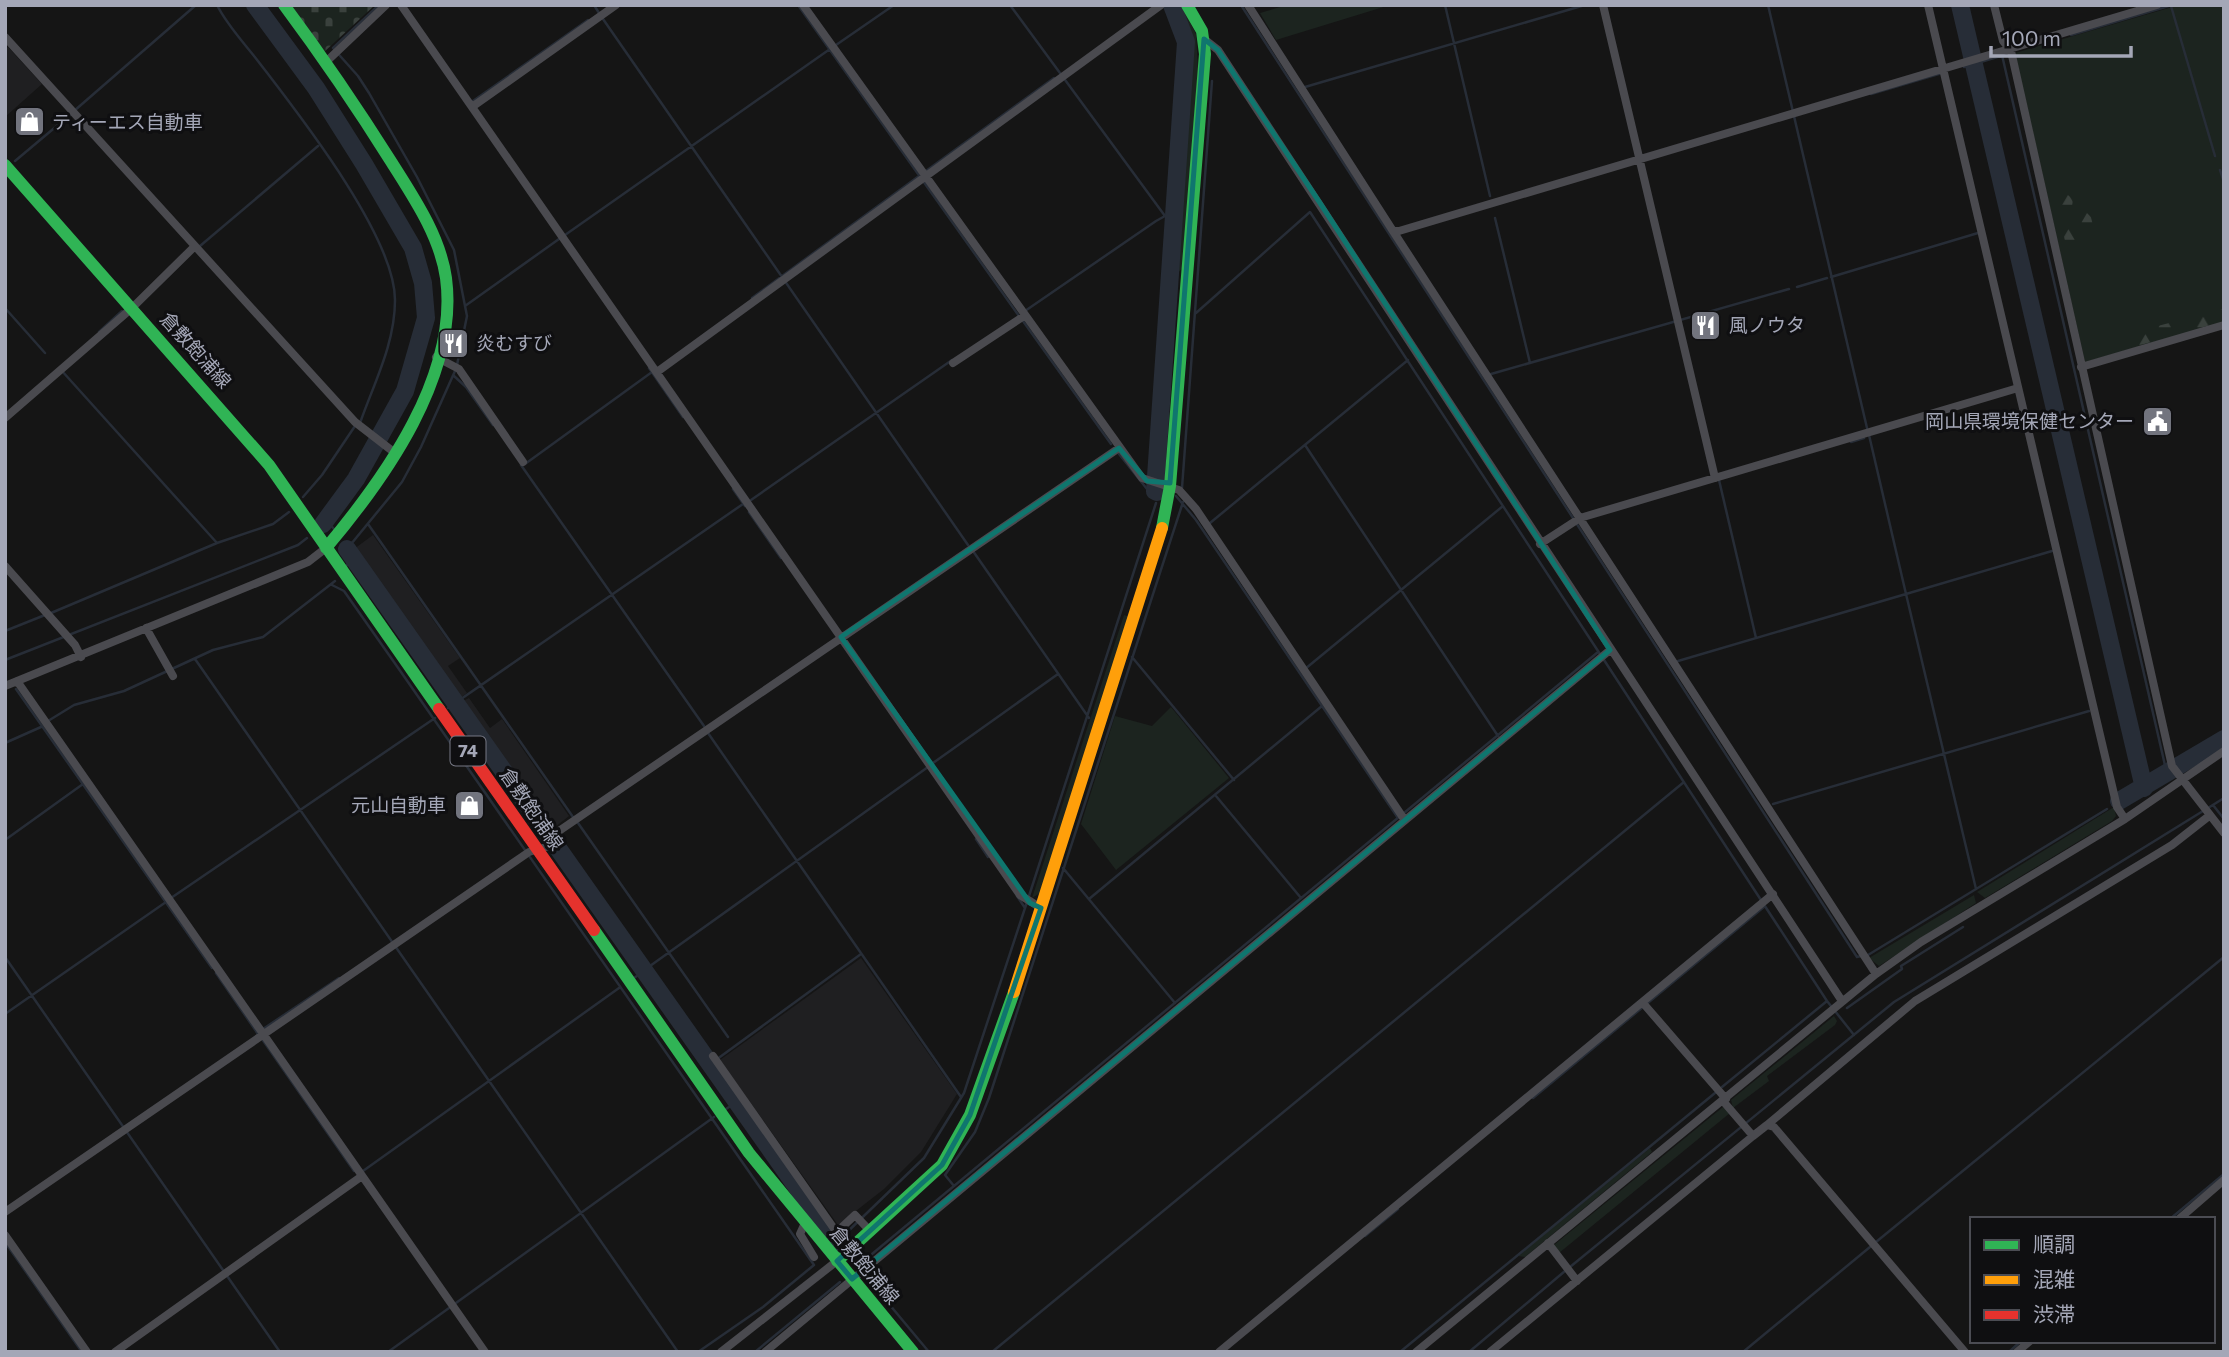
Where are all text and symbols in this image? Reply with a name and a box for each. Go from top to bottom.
scale bar [1991,14,2131,58]
text: 100 m [2002,25,2061,50]
shop icon: ティーエス自動車 [12,105,46,139]
place label: ティーエス自動車 [52,110,203,133]
street label: 倉敷飽浦線 [156,307,237,393]
restaurant icon: 風ノウタ [1689,308,1723,342]
place label: 風ノウタ [1729,313,1805,336]
restaurant icon: 炎むすび [436,326,470,360]
place label: 炎むすび [476,331,552,354]
public building icon: 岡山県環境保健センター [2140,404,2174,438]
place label: 岡山県環境保健センター [1925,409,2134,432]
road number: 74 [450,736,486,766]
street label: 倉敷飽浦線 [496,763,569,854]
shop icon: 元山自動車 [452,788,486,822]
place label: 元山自動車 [351,793,446,816]
legend [1970,1217,2215,1343]
street label: 倉敷飽浦線 [826,1221,905,1308]
text: 順調 [2033,1231,2075,1256]
text: 混雑 [2033,1266,2075,1291]
text: 渋滞 [2033,1301,2075,1326]

